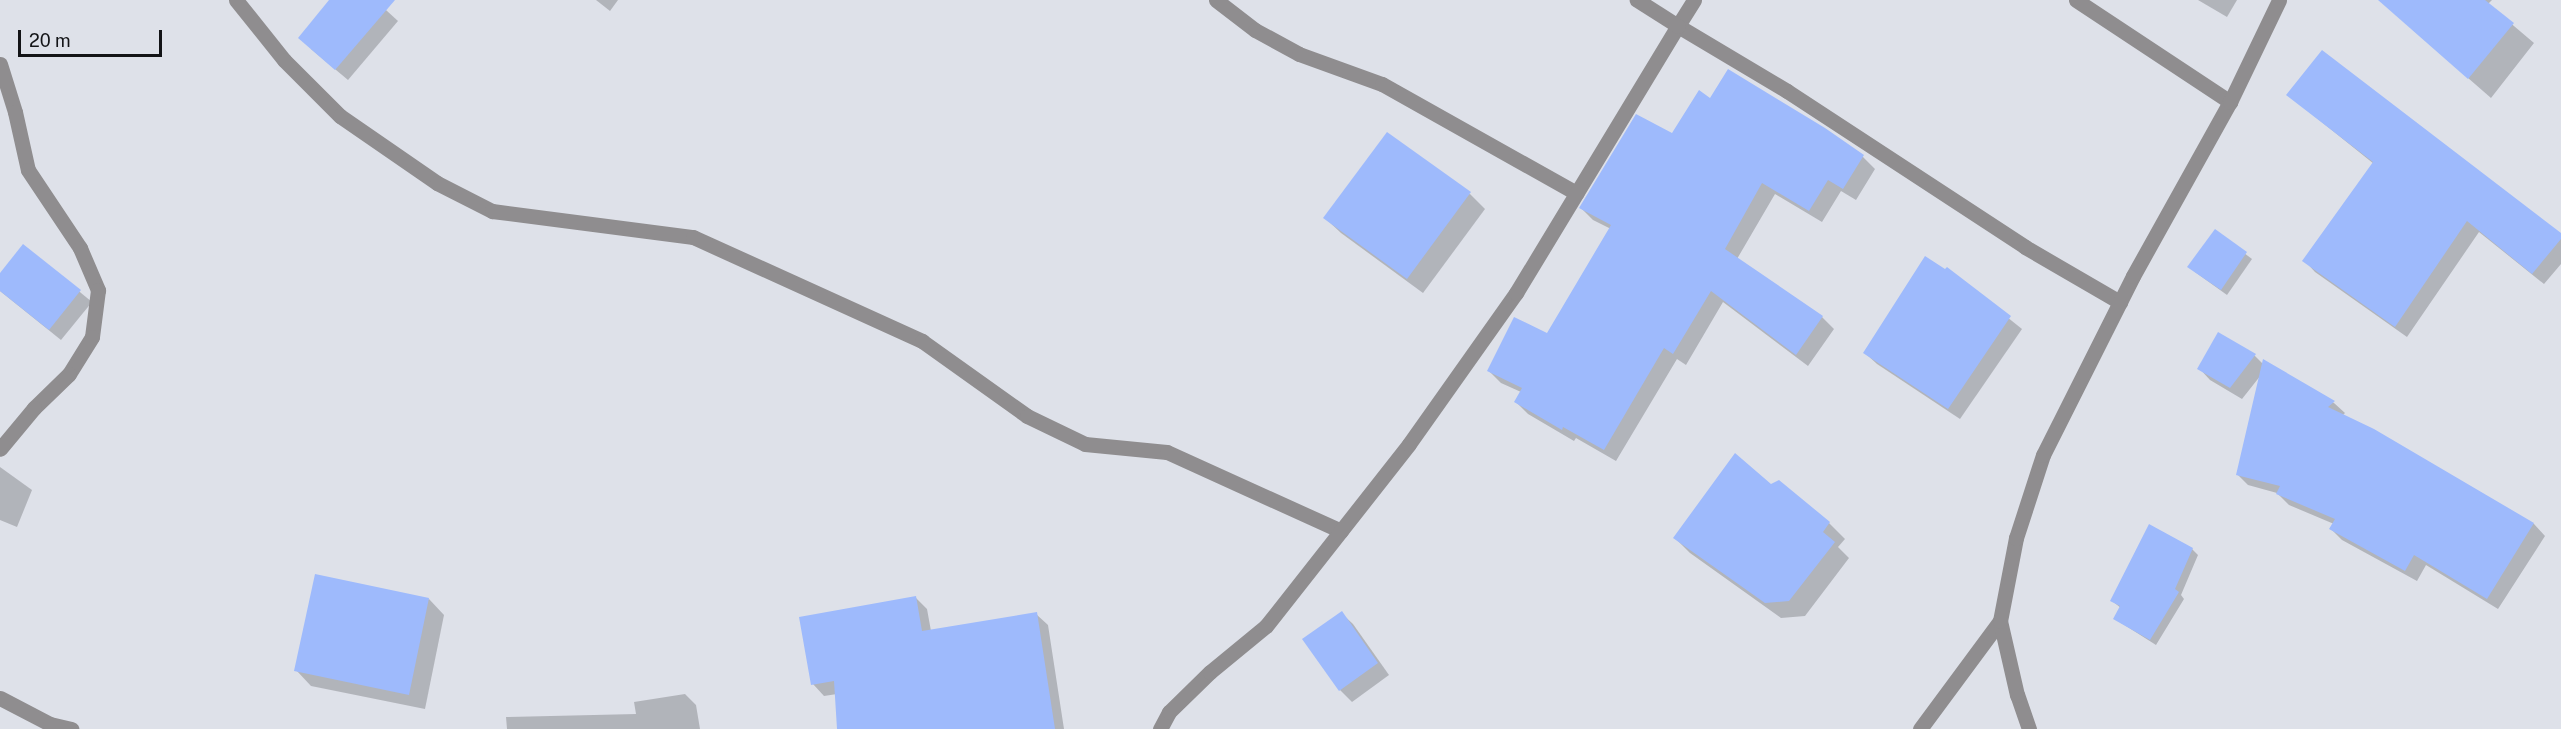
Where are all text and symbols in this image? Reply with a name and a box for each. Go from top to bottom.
scale bar [21,18,165,56]
text: 20 m [29,30,71,51]

